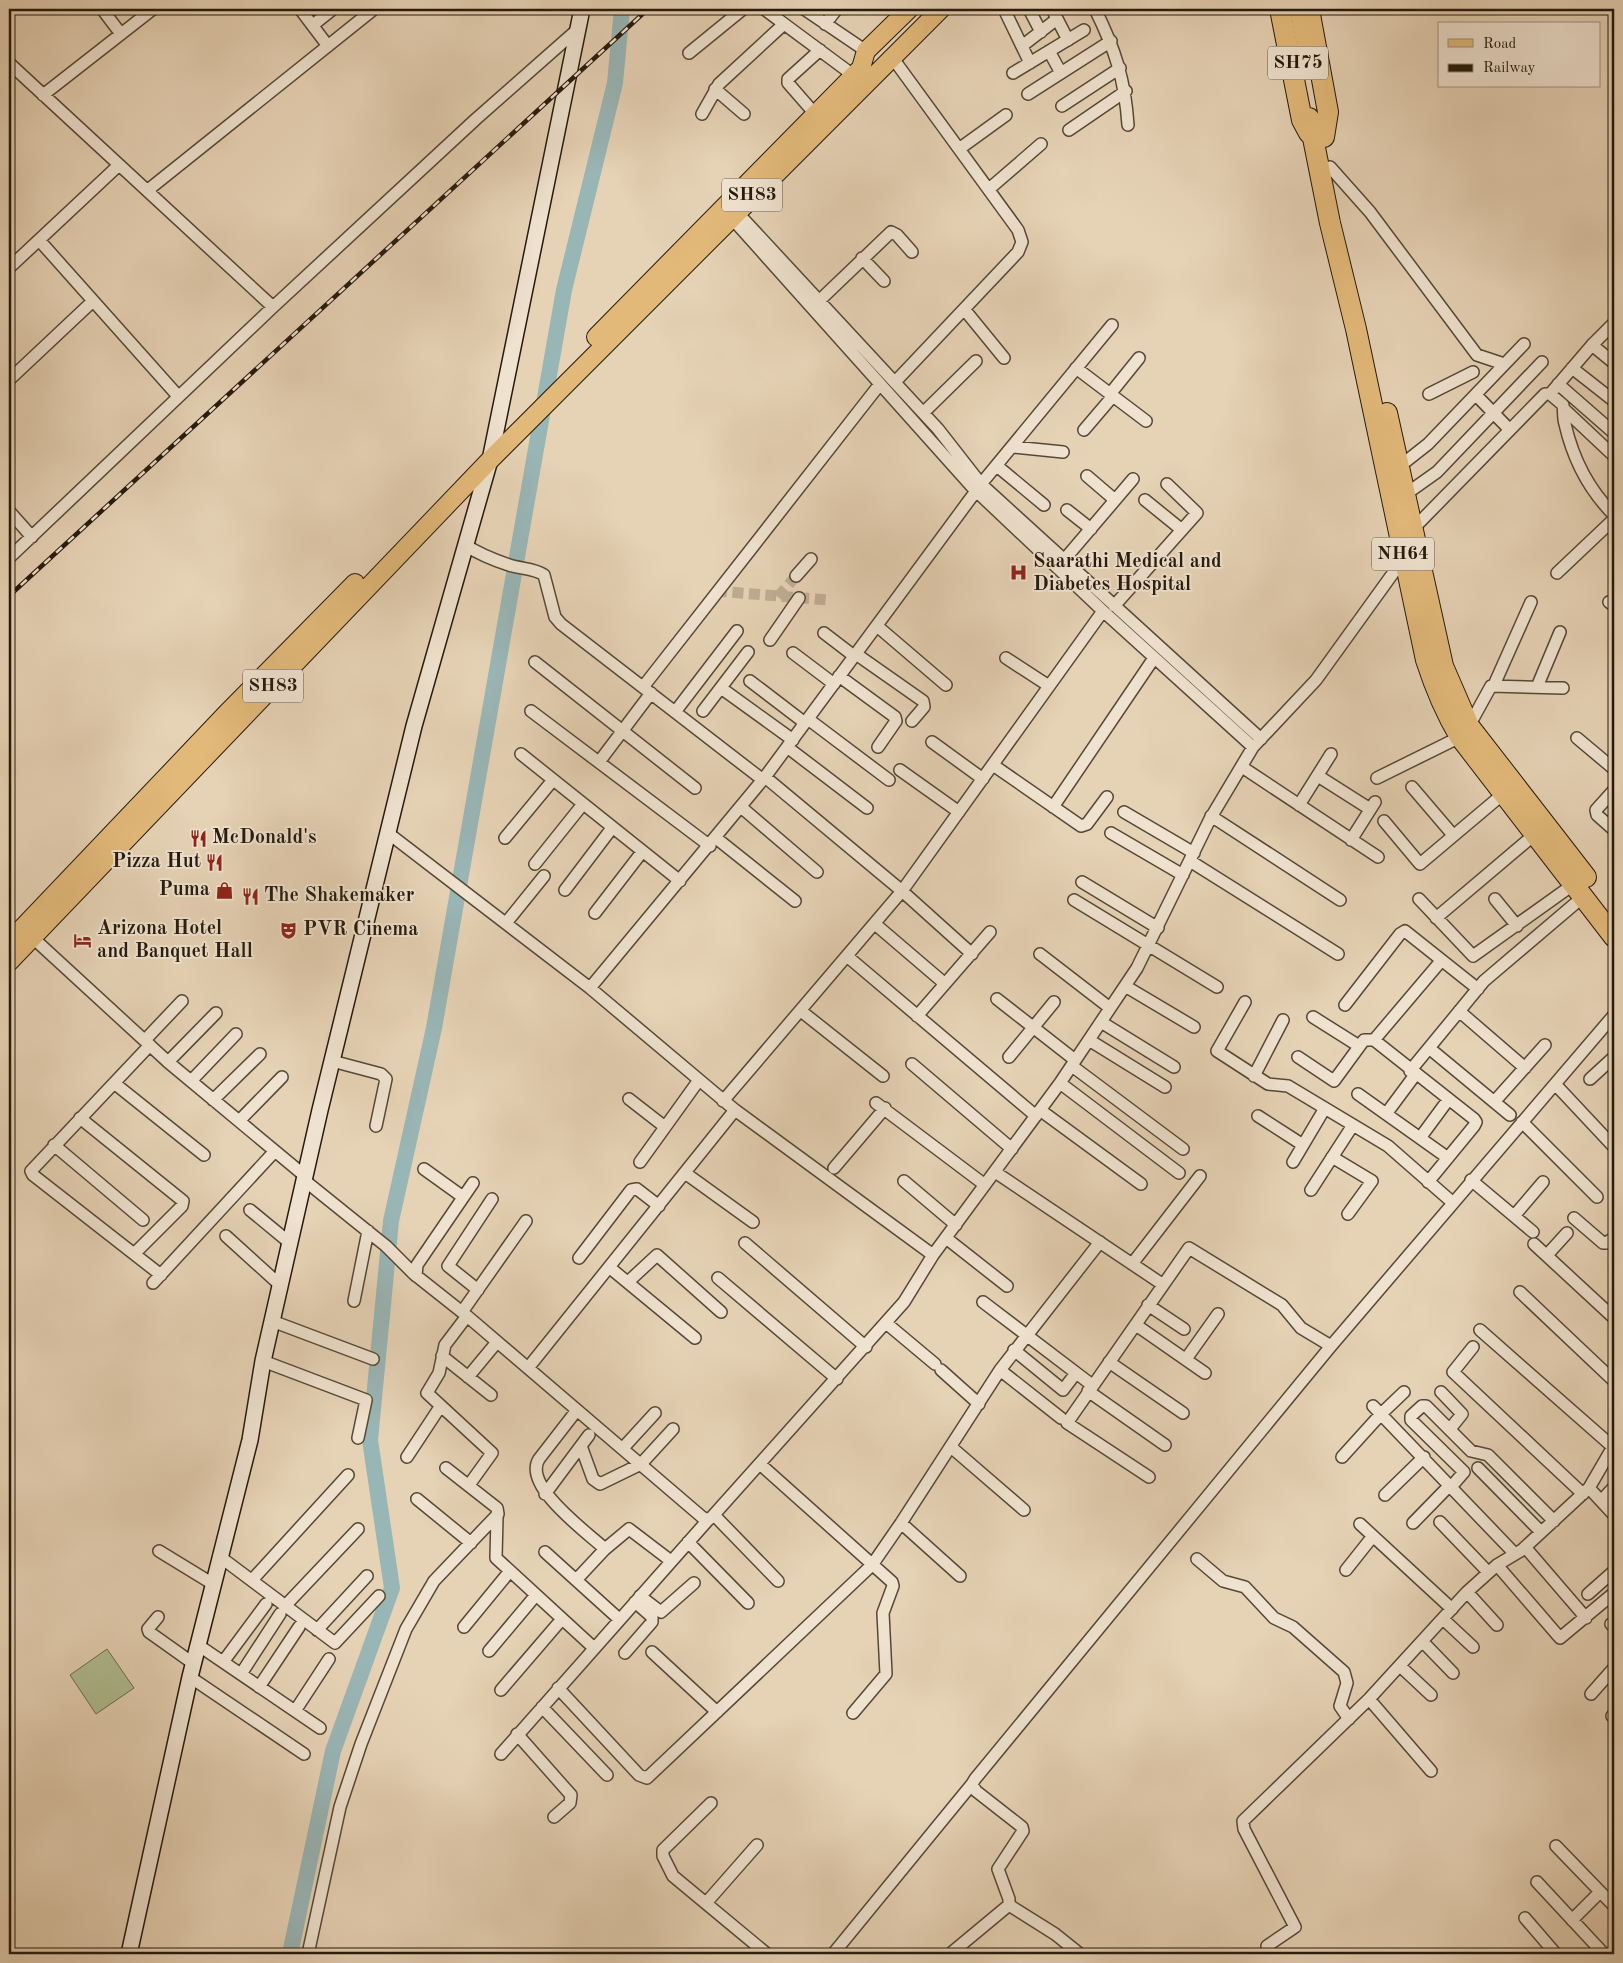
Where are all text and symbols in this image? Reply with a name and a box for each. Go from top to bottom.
legend [1438,22,1600,88]
text: Road [1483,37,1517,52]
road number: SH75 [1268,46,1328,80]
text: Railway [1483,61,1536,76]
road number: SH83 [722,178,782,212]
road number: NH64 [1372,538,1434,570]
place label: Saarathi Medical and Diabetes Hospital [1033,552,1222,595]
hospital icon: Saarathi Medical and Diabetes Hospital [1009,563,1029,583]
road number: SH83 [243,669,303,702]
restaurant icon: McDonald's [188,828,208,848]
place label: McDonald's [212,828,317,848]
place label: Pizza Hut [112,852,201,872]
restaurant icon: Pizza Hut [205,852,225,872]
place label: Puma [159,880,210,900]
shop icon: Puma [214,880,234,900]
restaurant icon: The Shakemaker [240,886,260,906]
place label: The Shakemaker [264,886,415,906]
place label: Arizona Hotel and Banquet Hall [97,919,253,962]
theatre icon: PVR Cinema [279,920,299,940]
place label: PVR Cinema [303,920,419,940]
hotel icon: Arizona Hotel and Banquet Hall [73,931,93,951]

